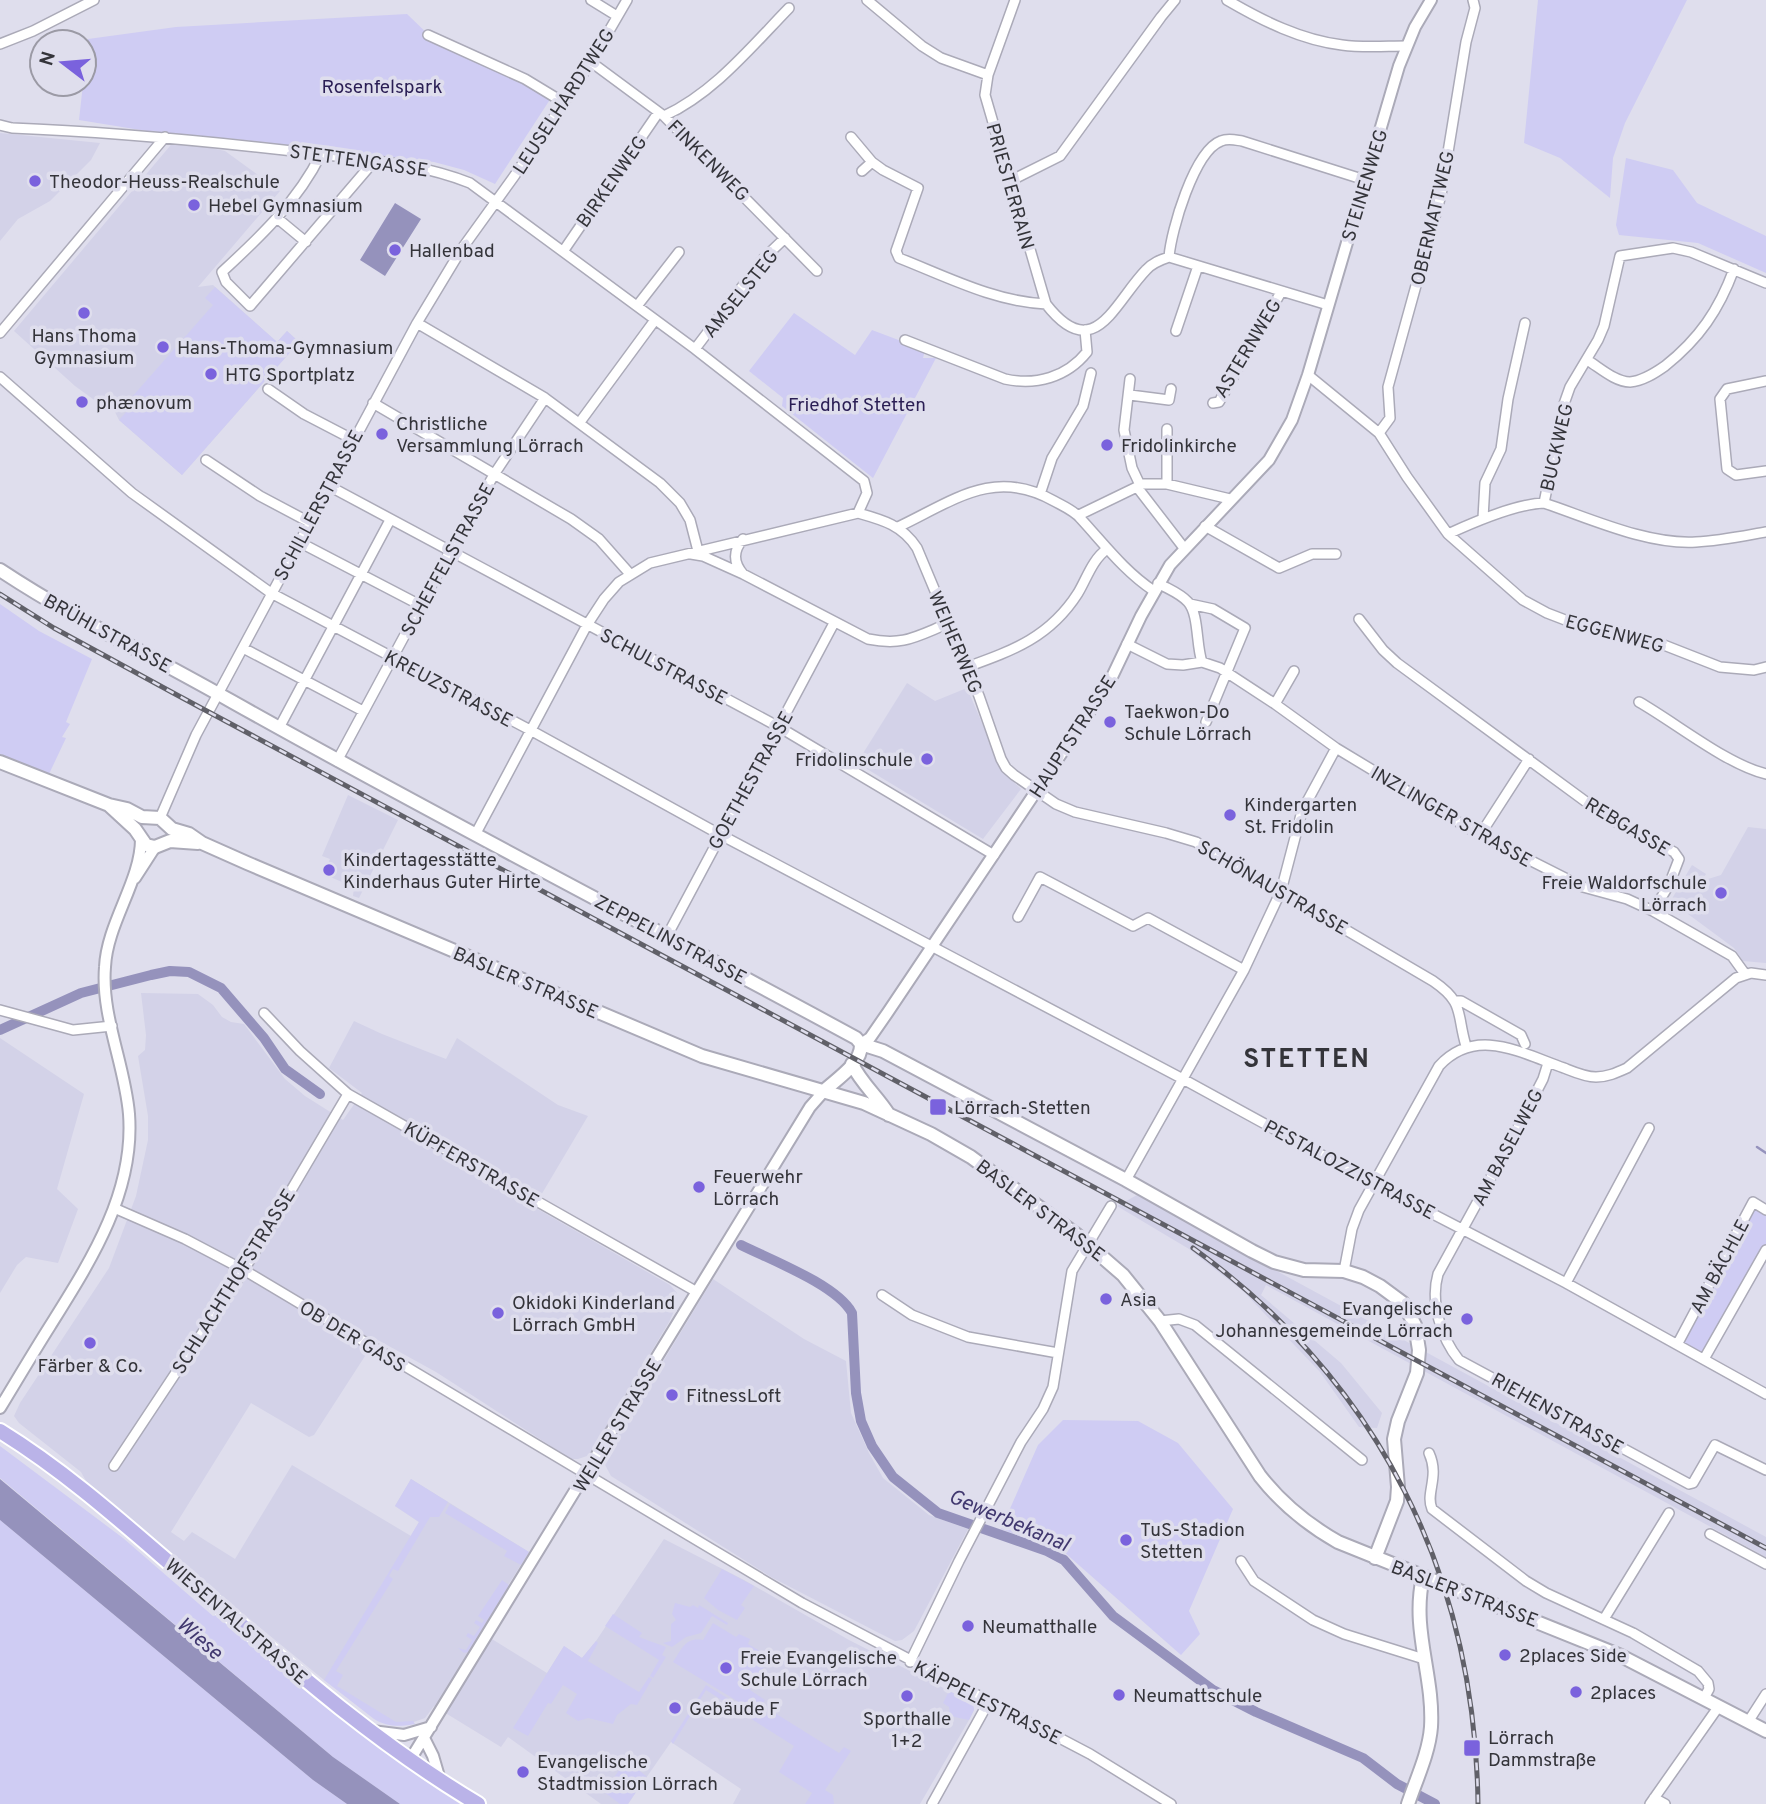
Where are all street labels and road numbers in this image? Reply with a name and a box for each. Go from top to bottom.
street label: LEUSELHARDTWEG [509,25,621,180]
street label: FINKENWEG [662,115,754,207]
street label: PRIESTERRAIN [980,121,1039,253]
street label: STEINENWEG [1337,127,1394,245]
street label: BIRKENWEG [572,131,653,233]
street label: STETTENGASSE [288,140,430,184]
street label: OBERMATTWEG [1407,149,1461,288]
street label: AMSELSTEG [699,245,784,343]
street label: ASTERNWEG [1210,295,1288,403]
street label: BUCKWEG [1536,401,1580,494]
street label: SCHILLERSTRASSE [270,426,370,586]
street label: SCHEFFELSTRASSE [397,479,501,641]
street label: WEIHERWEG [922,588,986,698]
street label: BRÜHLSTRASSE [39,589,176,680]
street label: EGGENWEG [1563,610,1666,660]
street label: SCHULSTRASSE [595,624,731,711]
street label: KREUZSTRASSE [379,646,517,734]
street label: HAUPTSTRASSE [1025,671,1122,803]
street label: GOETHESTRASSE [704,708,800,854]
street label: INZLINGER STRASSE [1366,762,1536,874]
street label: REBGASSE [1580,793,1674,863]
street label: SCHÖNAUSTRASSE [1193,835,1352,942]
street label: ZEPPELINSTRASSE [590,890,750,991]
street label: BASLER STRASSE [449,942,602,1025]
street label: AM BASELWEG [1468,1085,1550,1211]
street label: PESTALOZZISTRASSE [1259,1115,1439,1226]
street label: KÜPFERSTRASSE [399,1116,543,1214]
street label: BASLER STRASSE [970,1155,1109,1268]
street label: SCHLACHTHOFSTRASSE [168,1185,302,1379]
street label: AM BÄCHLE [1685,1215,1756,1318]
street label: OB DER GASS [294,1297,410,1379]
street label: WEILER STRASSE [569,1355,668,1497]
street label: RIEHENSTRASSE [1487,1368,1628,1461]
street label: WIESENTALSTRASSE [160,1554,312,1691]
street label: BASLER STRASSE [1387,1556,1541,1634]
street label: KÄPPELESTRASSE [909,1655,1066,1751]

